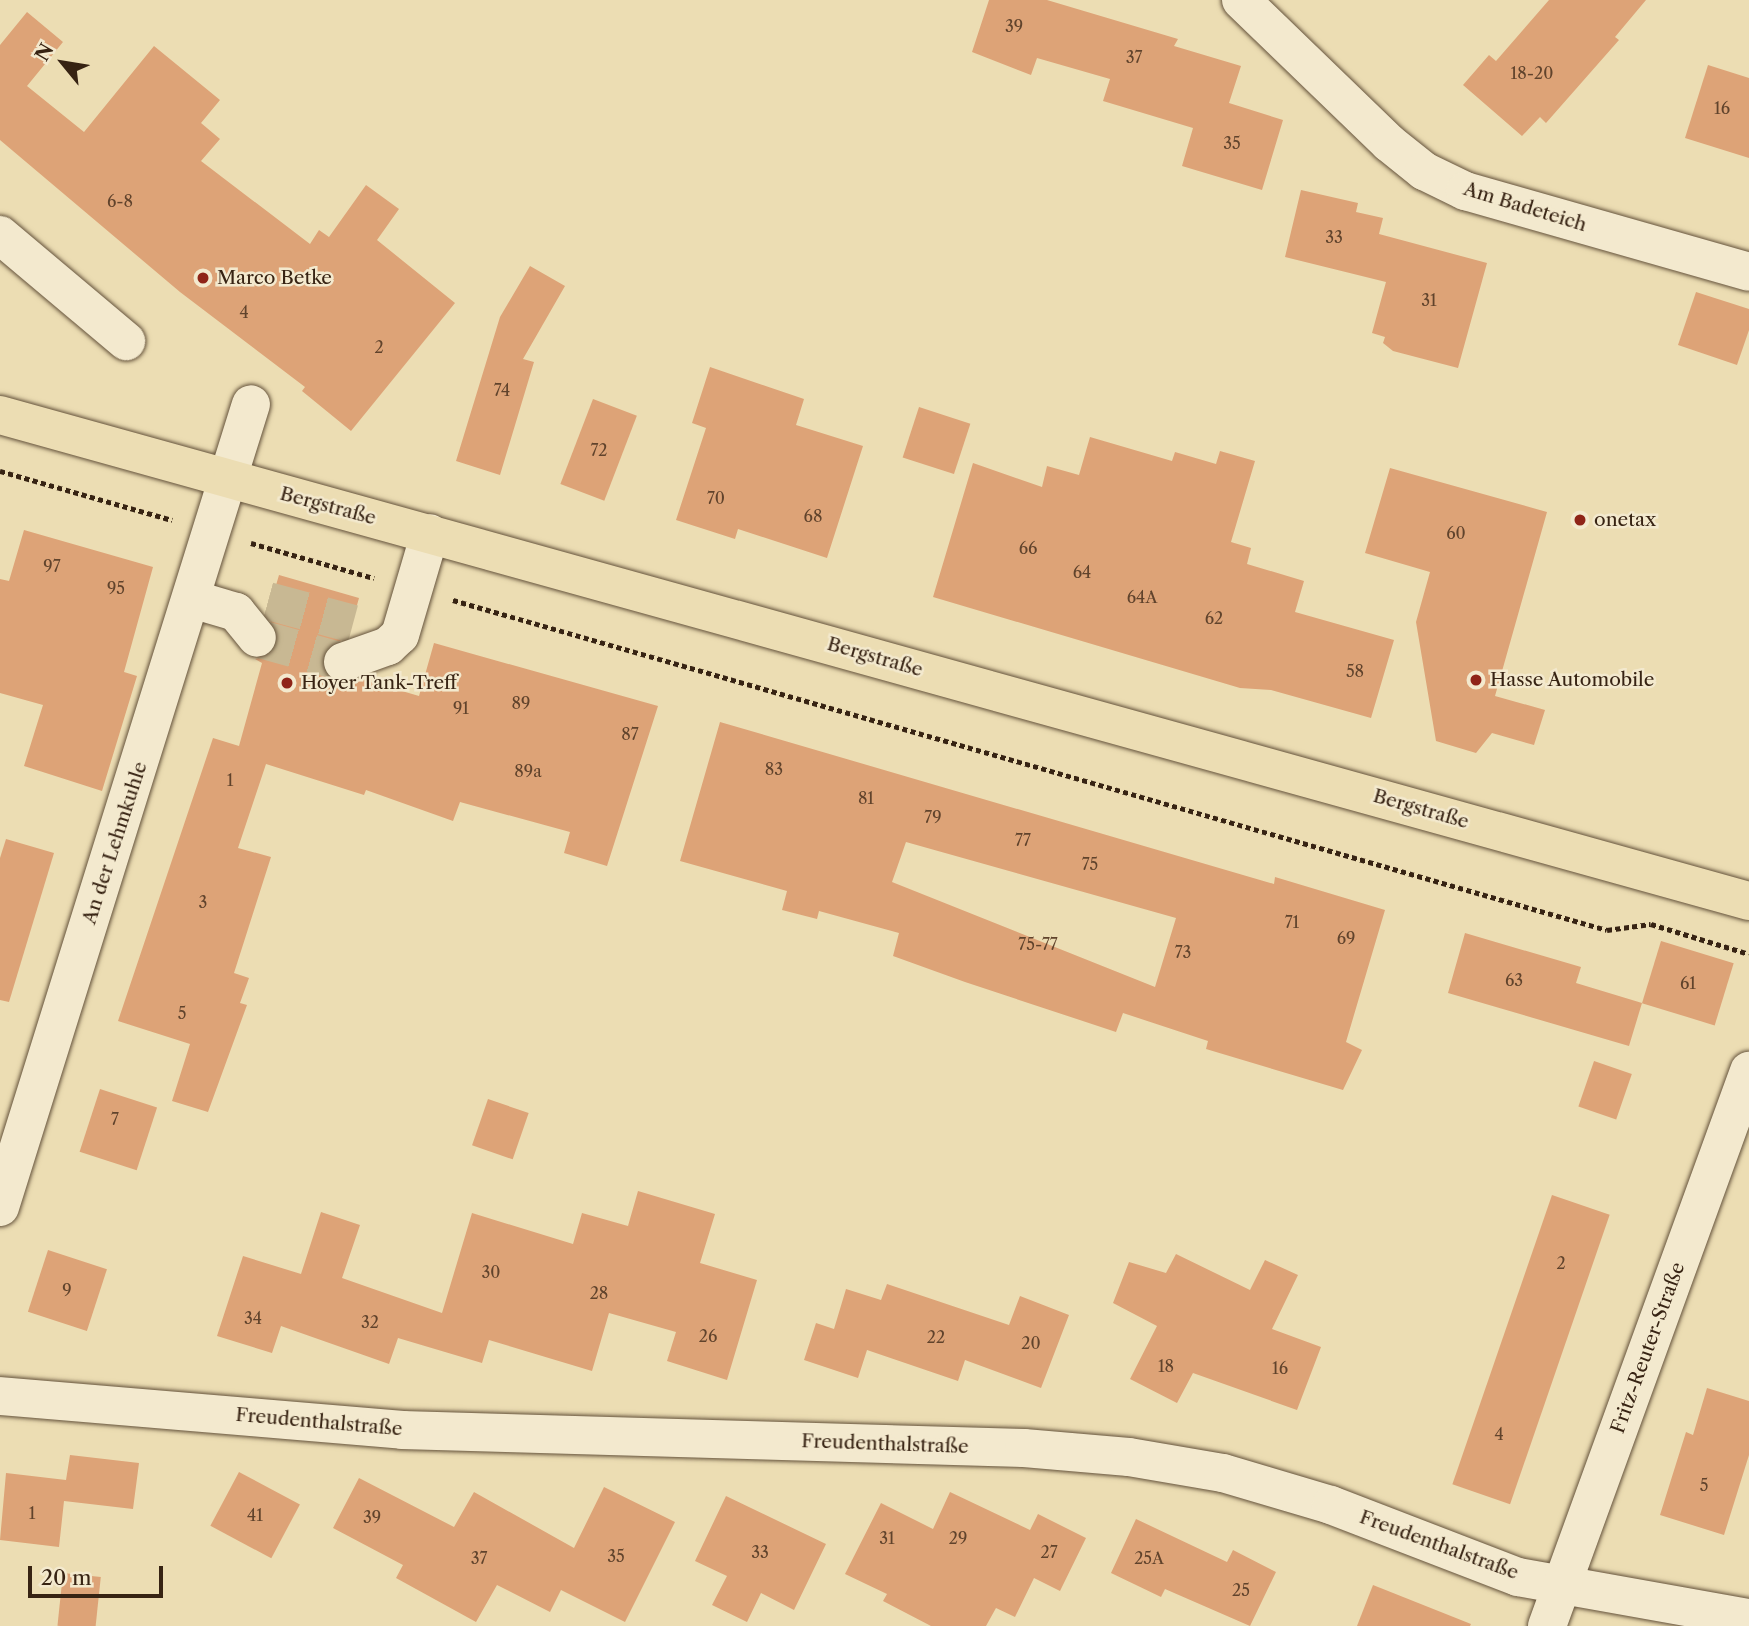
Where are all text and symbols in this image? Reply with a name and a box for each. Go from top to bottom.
house number: 39 [1005,16,1023,36]
north arrow [28,28,98,98]
text: N [30,39,58,65]
house number: 37 [1126,47,1142,67]
house number: 18-20 [1511,63,1553,83]
house number: 16 [1714,98,1730,118]
house number: 35 [1223,133,1241,153]
street label: Am Badeteich [1461,177,1589,237]
house number: 6-8 [107,191,133,211]
house number: 33 [1325,227,1343,247]
place label: Marco Betke [217,267,332,289]
marker: Marco Betke [195,270,211,286]
house number: 31 [1421,290,1437,310]
house number: 4 [239,302,249,322]
house number: 2 [374,337,384,357]
house number: 74 [494,380,510,400]
house number: 72 [590,440,608,460]
street label: Bergstraße [277,482,379,530]
house number: 70 [707,488,725,508]
house number: 68 [804,506,822,526]
place label: onetax [1594,509,1656,531]
marker: onetax [1572,512,1588,528]
house number: 60 [1446,523,1466,543]
house number: 66 [1019,538,1037,558]
house number: 97 [43,556,61,576]
house number: 64 [1073,562,1091,582]
house number: 95 [107,578,125,598]
house number: 64A [1127,587,1157,607]
house number: 62 [1205,608,1223,628]
street label: Bergstraße [825,632,925,682]
house number: 58 [1346,661,1364,681]
place label: Hasse Automobile [1490,669,1655,691]
place label: Hoyer Tank-Treff [301,672,458,694]
marker: Hasse Automobile [1468,672,1484,688]
marker: Hoyer Tank-Treff [279,675,295,691]
house number: 89 [512,693,530,713]
house number: 91 [453,698,469,718]
house number: 87 [621,724,639,744]
street label: An der Lehmkuhle [78,759,152,927]
house number: 83 [765,759,783,779]
house number: 89a [514,761,542,781]
house number: 1 [227,770,233,790]
street label: Bergstraße [1371,784,1471,834]
house number: 81 [858,788,874,808]
house number: 79 [924,807,942,827]
house number: 77 [1015,830,1031,850]
house number: 75 [1082,854,1098,874]
house number: 3 [199,892,207,912]
house number: 71 [1285,912,1299,932]
house number: 69 [1337,928,1355,948]
house number: 75-77 [1018,934,1058,954]
house number: 73 [1175,942,1191,962]
house number: 63 [1505,970,1523,990]
house number: 61 [1680,973,1696,993]
house number: 5 [178,1003,186,1023]
house number: 7 [111,1109,119,1129]
house number: 2 [1556,1253,1566,1273]
street label: Fritz-Reuter-Straße [1606,1259,1690,1437]
house number: 30 [482,1262,500,1282]
house number: 9 [62,1280,72,1300]
house number: 28 [590,1283,608,1303]
house number: 34 [244,1308,262,1328]
house number: 32 [361,1312,379,1332]
house number: 26 [699,1326,717,1346]
house number: 22 [927,1327,945,1347]
house number: 20 [1021,1333,1041,1353]
house number: 18 [1158,1356,1174,1376]
house number: 16 [1272,1358,1288,1378]
street label: Freudenthalstraße [235,1403,403,1441]
house number: 4 [1494,1424,1504,1444]
street label: Freudenthalstraße [801,1430,969,1458]
house number: 5 [1700,1475,1708,1495]
house number: 1 [29,1503,35,1523]
house number: 41 [247,1505,263,1525]
street label: Freudenthalstraße [1356,1506,1522,1584]
house number: 39 [363,1507,381,1527]
house number: 31 [879,1528,895,1548]
house number: 29 [949,1528,967,1548]
house number: 33 [751,1542,769,1562]
house number: 27 [1040,1542,1058,1562]
house number: 35 [607,1546,625,1566]
house number: 37 [471,1548,487,1568]
house number: 25A [1134,1548,1164,1568]
scale bar [32,1552,166,1596]
text: 20 m [41,1565,92,1590]
house number: 25 [1232,1580,1250,1600]

